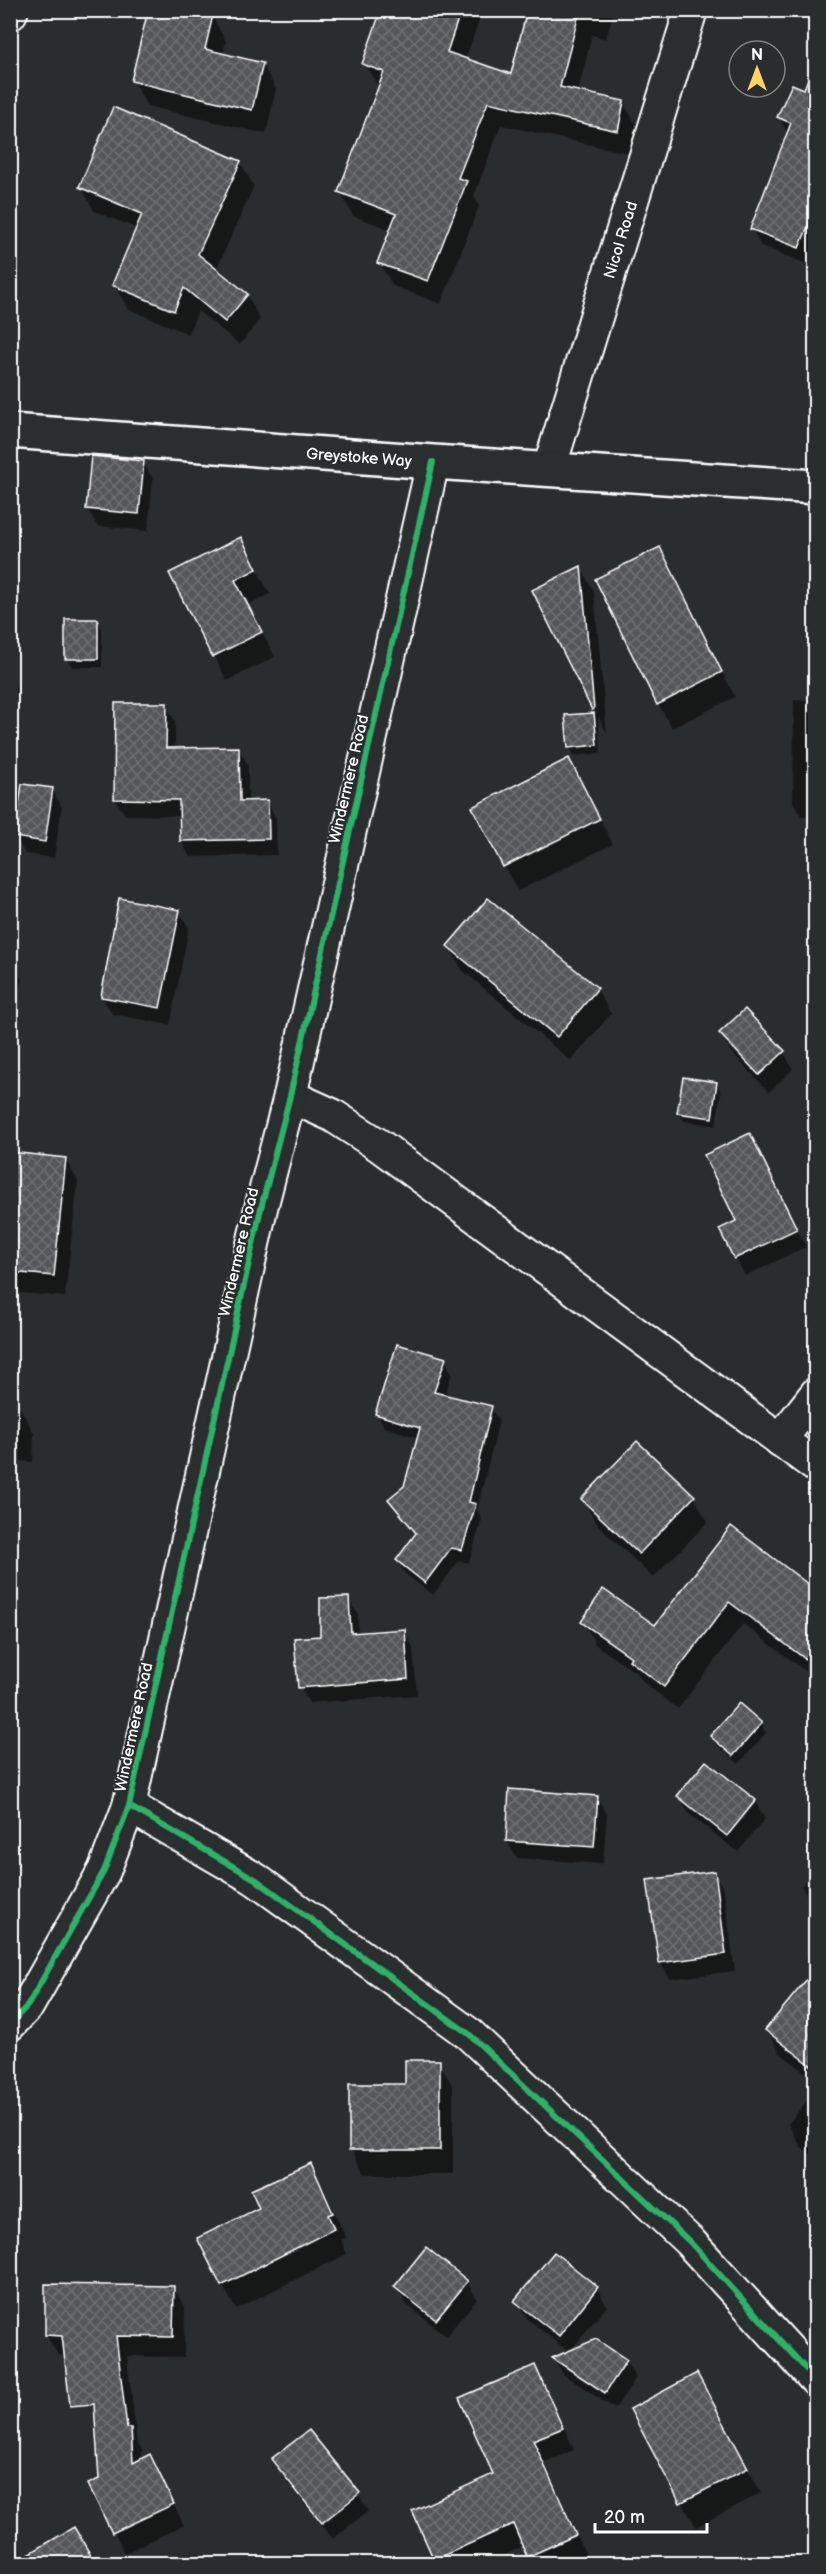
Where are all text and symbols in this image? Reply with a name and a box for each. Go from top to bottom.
north arrow [727,39,787,99]
text: N [751,46,763,65]
street label: Nicol Road [600,199,642,281]
street label: Greystoke Way [305,445,413,471]
street label: Windermere Road [325,713,374,846]
street label: Windermere Road [215,1186,264,1319]
street label: Windermere Road [111,1661,157,1794]
scale bar [595,2496,708,2534]
text: 20 m [604,2507,645,2528]

